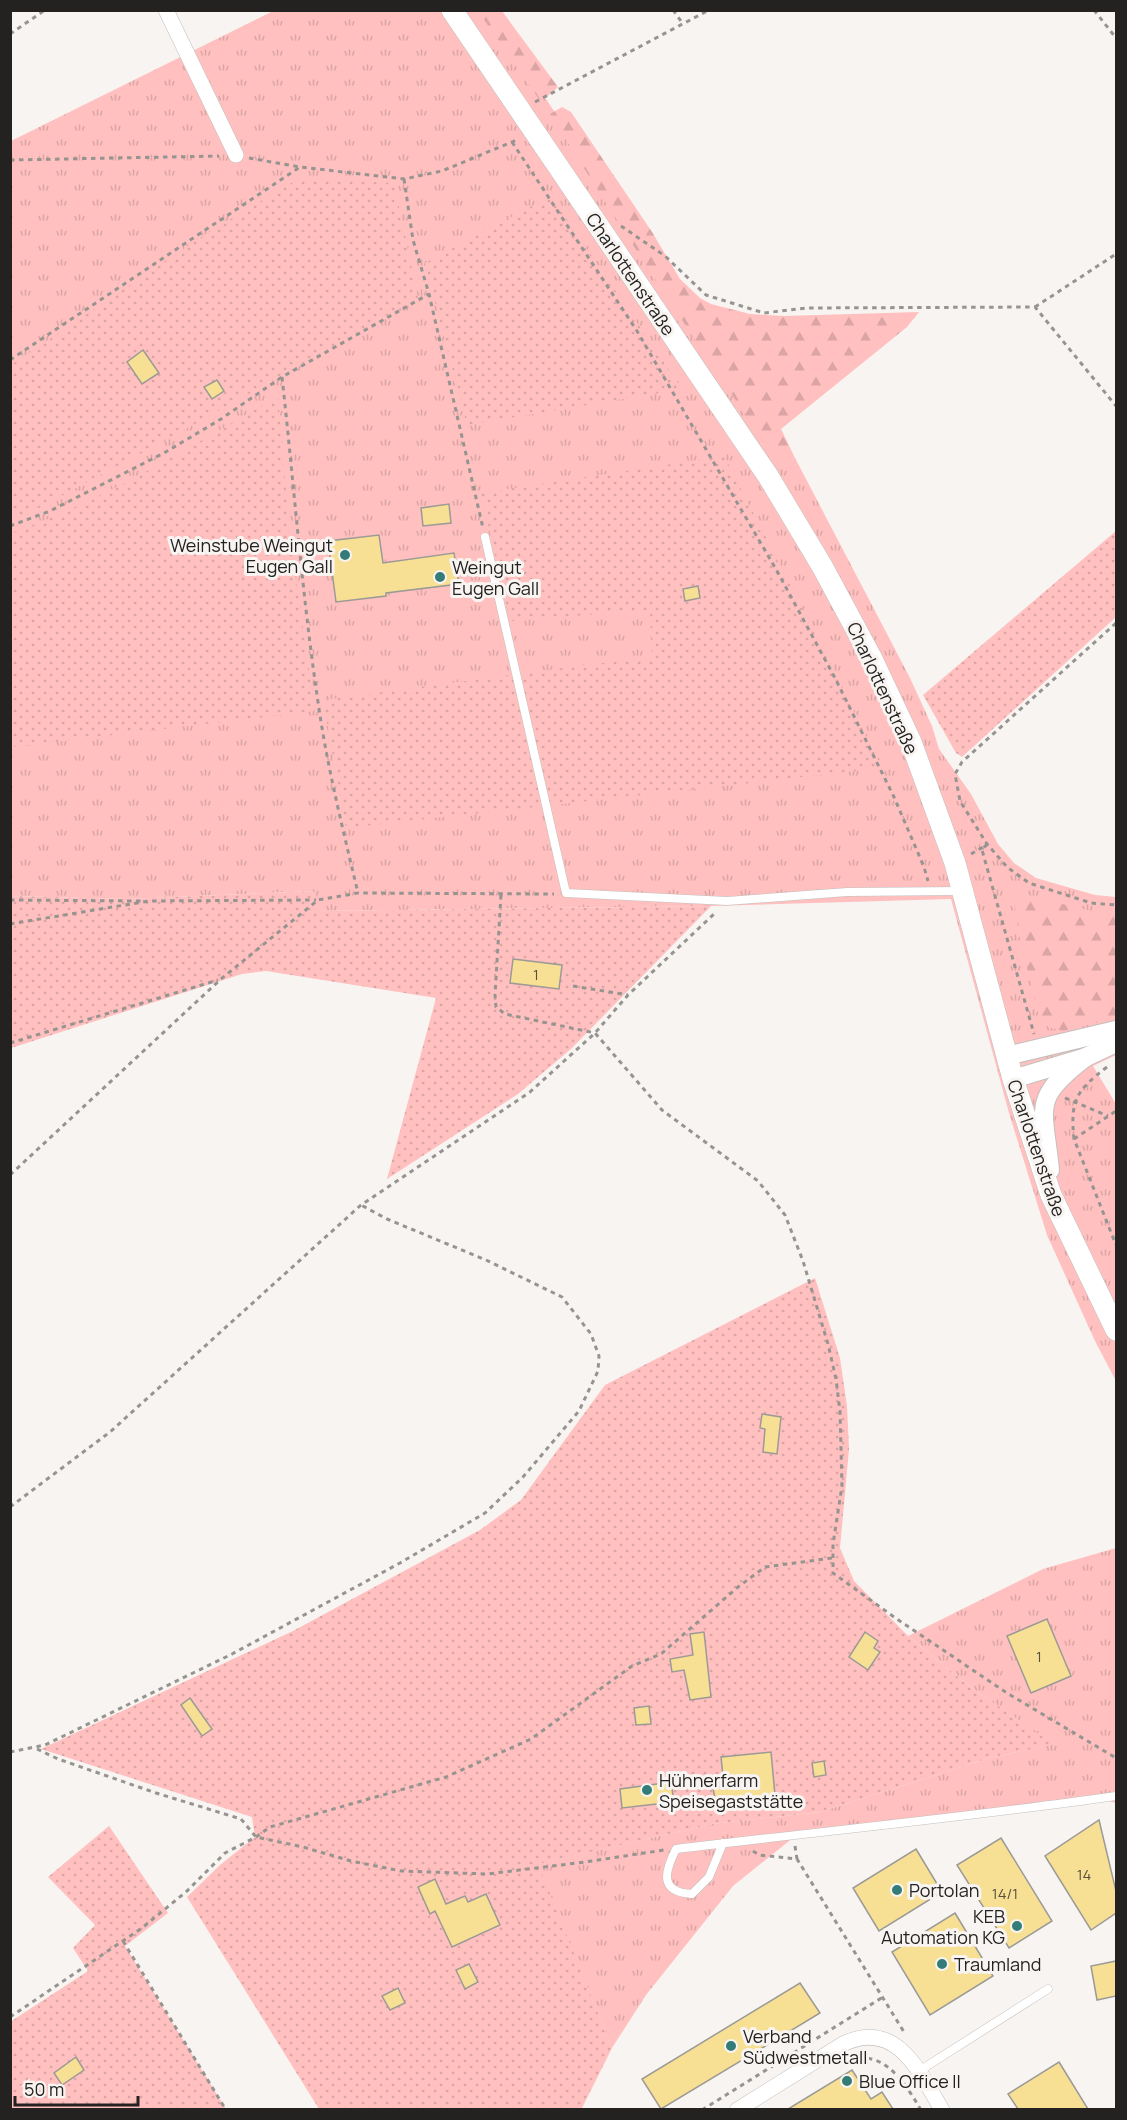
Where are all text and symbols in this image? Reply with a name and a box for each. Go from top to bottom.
street label: Charlottenstraße [581,208,681,340]
place label: Weinstube Weingut Eugen Gall [170,533,333,578]
marker: Weinstube Weingut Eugen Gall [338,548,352,562]
place label: Weingut Eugen Gall [452,555,539,600]
marker: Weingut Eugen Gall [433,570,447,584]
street label: Charlottenstraße [842,618,924,758]
house number: 1 [533,964,539,985]
street label: Charlottenstraße [1002,1076,1072,1220]
house number: 1 [1036,1646,1042,1667]
place label: Hühnerfarm Speisegaststätte [659,1768,803,1813]
marker: Hühnerfarm Speisegaststätte [640,1783,654,1797]
house number: 14 [1077,1864,1091,1885]
place label: Portolan [909,1878,979,1902]
marker: Portolan [890,1883,904,1897]
house number: 14/1 [992,1883,1018,1904]
place label: KEB Automation KG [881,1904,1005,1949]
marker: KEB Automation KG [1010,1919,1024,1933]
place label: Traumland [954,1952,1041,1976]
marker: Traumland [935,1957,949,1971]
place label: Verband Südwestmetall [743,2024,867,2069]
marker: Verband Südwestmetall [724,2039,738,2053]
scale bar [15,2069,138,2107]
place label: Blue Office II [859,2069,961,2093]
marker: Blue Office II [840,2074,854,2088]
text: 50 m [24,2077,64,2101]

